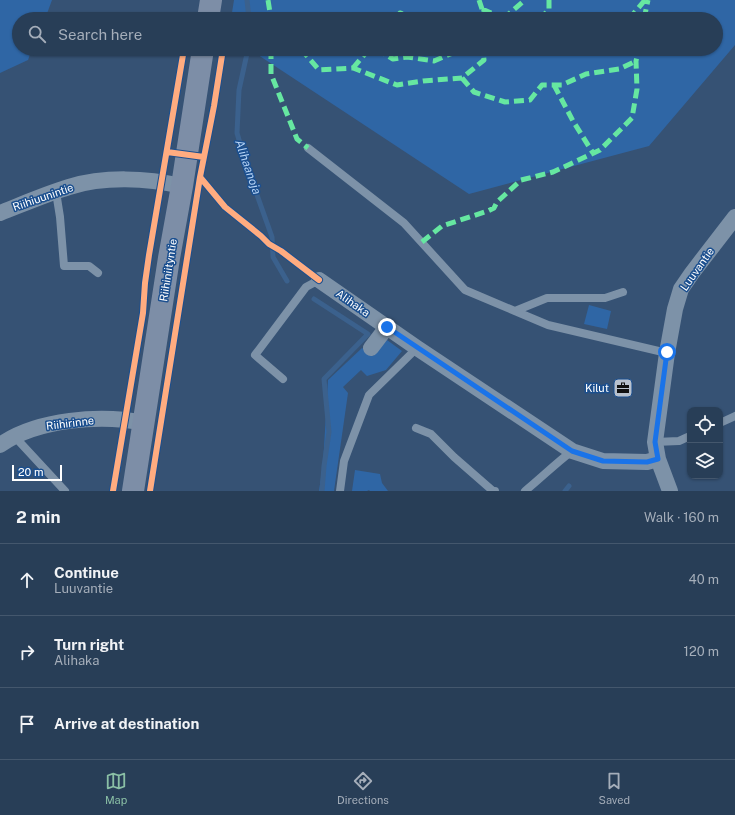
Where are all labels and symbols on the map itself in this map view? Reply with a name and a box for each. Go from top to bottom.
water label: Alihaanoja [232,138,264,196]
street label: Riihiuunintie [11,181,75,213]
street label: Riihiniityntie [157,238,179,302]
street label: Luuvantie [678,245,716,293]
street label: Alihaka [334,287,372,319]
route end [378,318,396,336]
route start [658,343,676,361]
office icon: Kilut [612,377,634,399]
place label: Kilut [585,382,609,394]
street label: Riihirinne [45,414,95,432]
scale bar [12,463,62,482]

